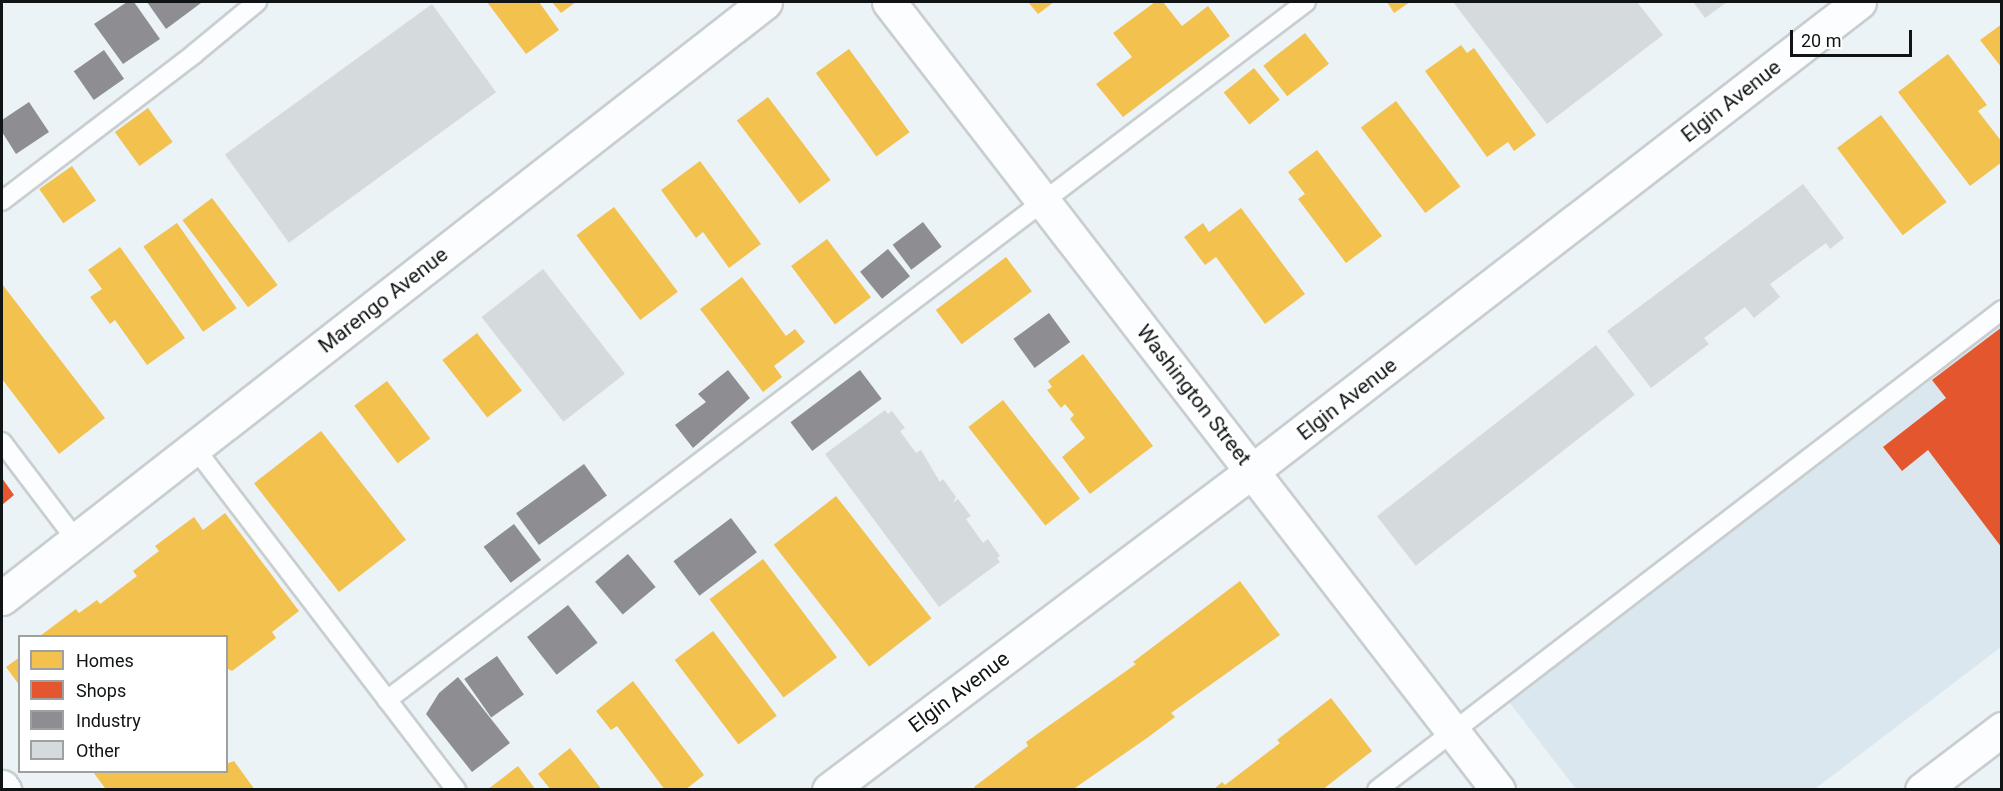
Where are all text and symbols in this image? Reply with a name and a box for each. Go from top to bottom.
scale bar [1793,18,1914,56]
text: 20 m [1801,30,1841,51]
street label: Elgin Avenue [1676,54,1786,148]
street label: Marengo Avenue [313,242,453,358]
street label: Washington Street [1131,320,1257,470]
street label: Elgin Avenue [1292,352,1402,446]
legend [18,635,228,773]
street label: Elgin Avenue [904,646,1014,738]
text: Homes [76,650,134,671]
text: Shops [76,680,126,701]
text: Industry [76,710,141,731]
text: Other [76,740,120,761]

